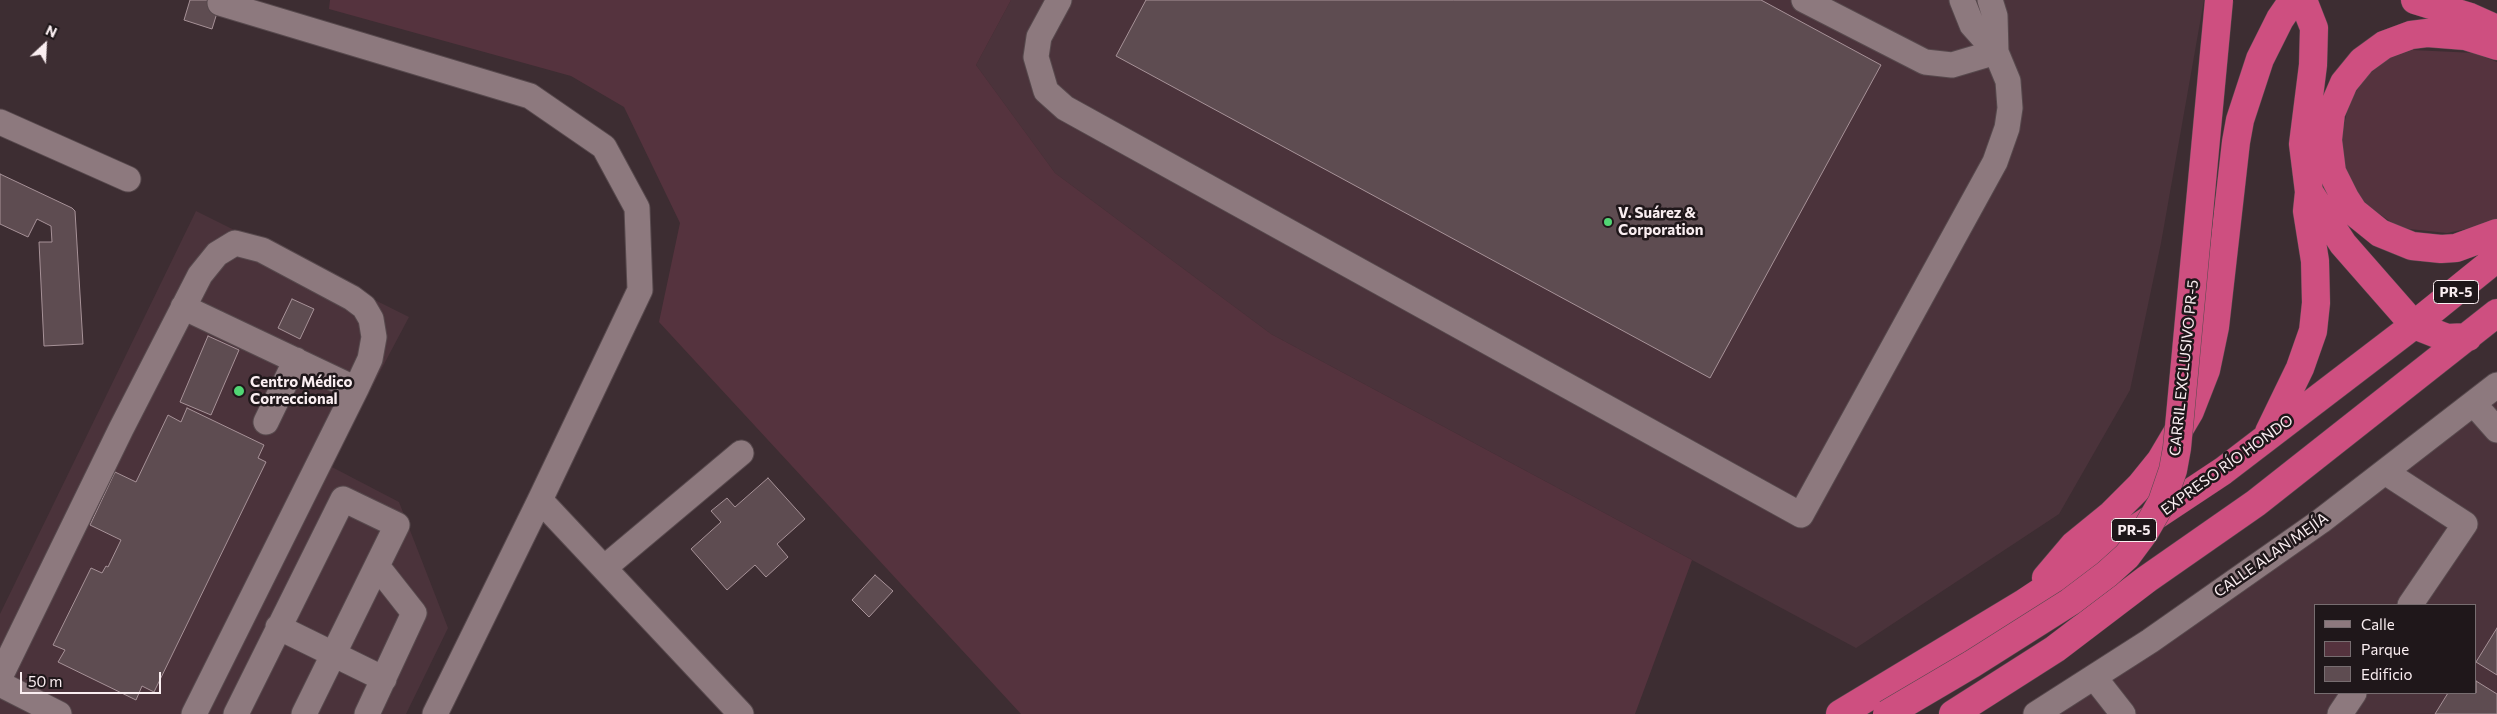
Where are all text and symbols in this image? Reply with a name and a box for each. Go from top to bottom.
north arrow [20,20,70,70]
text: N [43,21,60,41]
place label: V. Suárez & Corporation [1618,204,1703,239]
marker: V. Suárez & Corporation [1602,216,1614,228]
street label: CARRIL EXCLUSIVO PR-5 [2166,279,2202,457]
road number: PR-5 [2434,280,2478,304]
place label: Centro Médico Correccional [250,373,352,408]
marker: Centro Médico Correccional [232,384,246,398]
street label: EXPRESO RÍO HONDO [2157,411,2297,519]
street label: CALLE ALAN MEJÍA [2210,509,2332,601]
road number: PR-5 [2112,518,2156,542]
legend [2314,604,2477,694]
text: Calle [2361,615,2395,633]
text: Parque [2361,640,2409,658]
scale bar [22,662,164,694]
text: Edificio [2361,665,2412,683]
text: 50 m [28,672,62,690]

